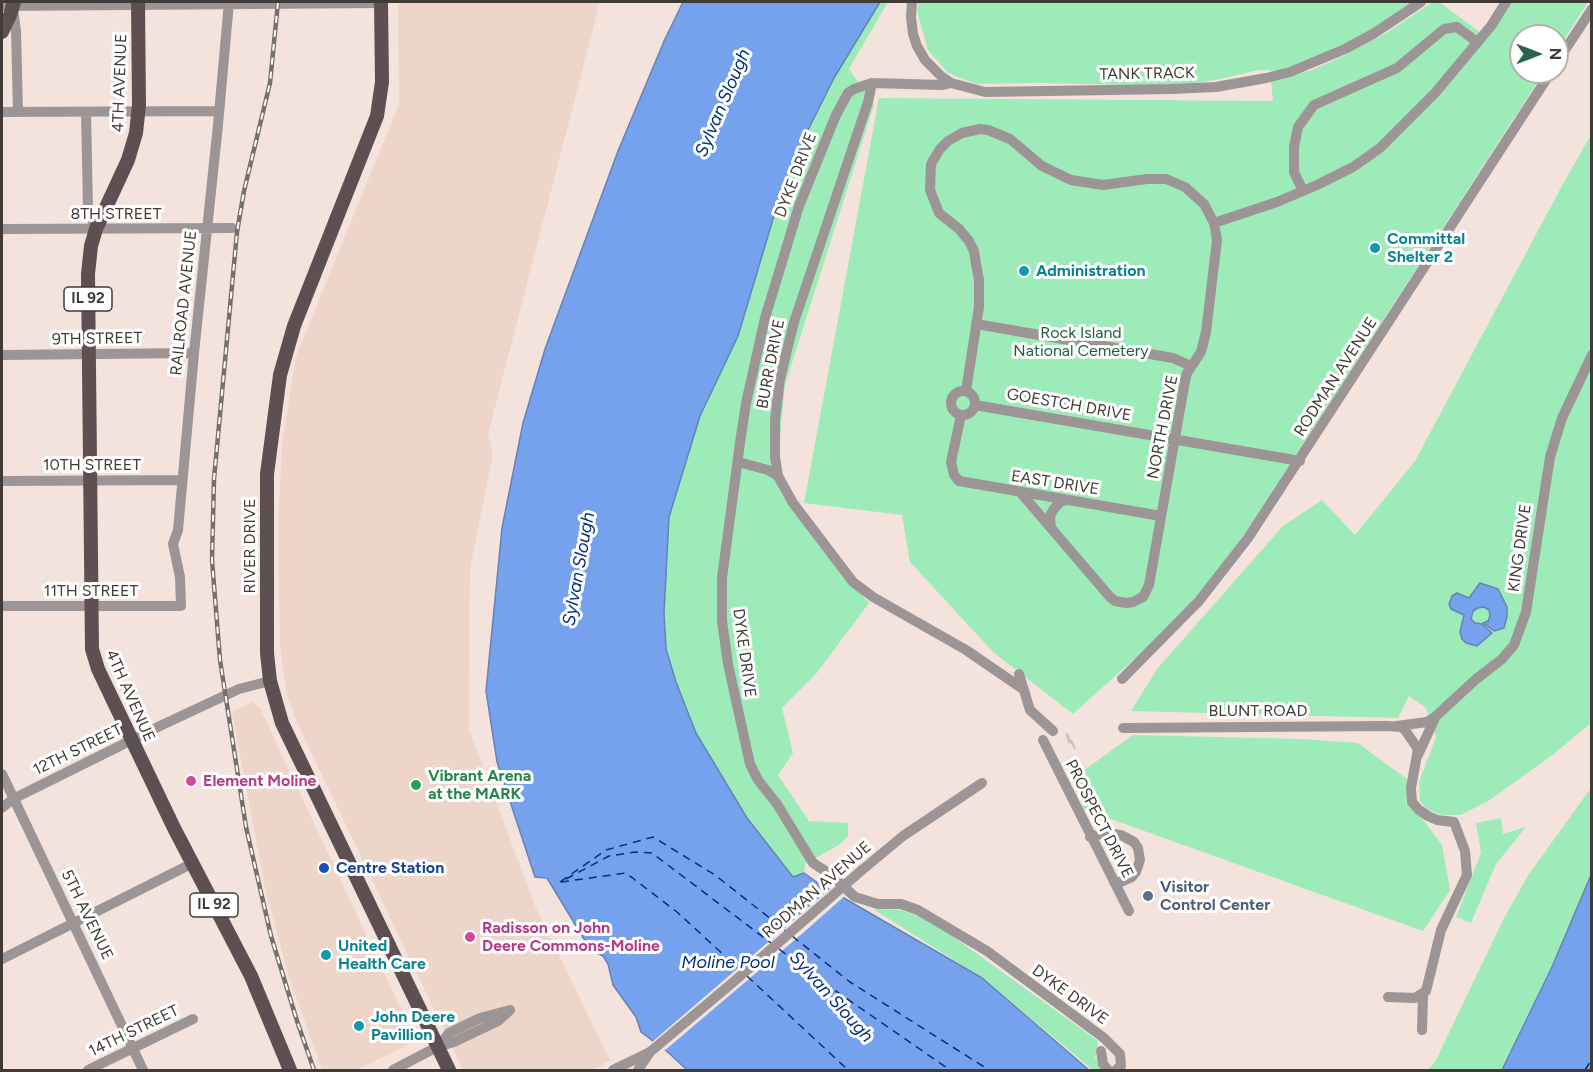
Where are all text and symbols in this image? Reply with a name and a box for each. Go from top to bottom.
north arrow [1509,24,1569,84]
street label: 4TH AVENUE [109,33,131,133]
water label: Sylvan Slough [691,46,755,160]
text: N [1546,48,1565,60]
street label: TANK TRACK [1099,64,1195,84]
street label: DYKE DRIVE [771,130,821,220]
street label: 8TH STREET [70,204,162,224]
place label: Committal Shelter 2 [1387,229,1465,267]
street label: RAILROAD AVENUE [167,230,201,376]
marker: Committal Shelter 2 [1368,241,1382,255]
place label: Administration [1036,261,1146,281]
marker: Administration [1017,264,1031,278]
road number: IL 92 [64,287,112,311]
street label: RODMAN AVENUE [1290,314,1382,440]
street label: BURR DRIVE [753,318,789,410]
park label: Rock Island National Cemetery [1013,323,1149,361]
street label: 9TH STREET [52,329,142,349]
street label: NORTH DRIVE [1144,373,1182,481]
street label: GOESTCH DRIVE [1005,385,1133,425]
street label: 10TH STREET [43,455,141,475]
street label: EAST DRIVE [1010,467,1100,499]
street label: RIVER DRIVE [240,499,260,593]
street label: KING DRIVE [1504,503,1536,593]
water label: Sylvan Slough [558,511,600,627]
street label: 11TH STREET [44,581,138,601]
street label: DYKE DRIVE [728,607,760,699]
street label: 4TH AVENUE [101,647,159,745]
street label: BLUNT ROAD [1209,701,1307,721]
street label: 12TH STREET [30,720,126,780]
street label: PROSPECT DRIVE [1061,757,1137,881]
place label: Vibrant Arena at the MARK [428,766,531,804]
place label: Element Moline [203,771,316,791]
marker: Element Moline [184,774,198,788]
marker: Vibrant Arena at the MARK [409,778,423,792]
street label: RODMAN AVENUE [759,837,875,943]
place label: Centre Station [336,858,444,878]
marker: Centre Station [317,861,331,875]
street label: 5TH AVENUE [57,867,117,963]
place label: Visitor Control Center [1160,877,1270,915]
marker: Visitor Control Center [1141,889,1155,903]
road number: IL 92 [190,893,238,917]
place label: Radisson on John Deere Commons-Moline [482,918,660,956]
marker: Radisson on John Deere Commons-Moline [463,930,477,944]
place label: United Health Care [338,936,426,974]
water label: Sylvan Slough [785,947,877,1047]
marker: United Health Care [319,948,333,962]
water label: Moline Pool [681,952,775,974]
street label: DYKE DRIVE [1028,961,1112,1029]
street label: 14TH STREET [86,1001,182,1061]
place label: John Deere Pavillion [371,1007,455,1045]
marker: John Deere Pavillion [352,1019,366,1033]

